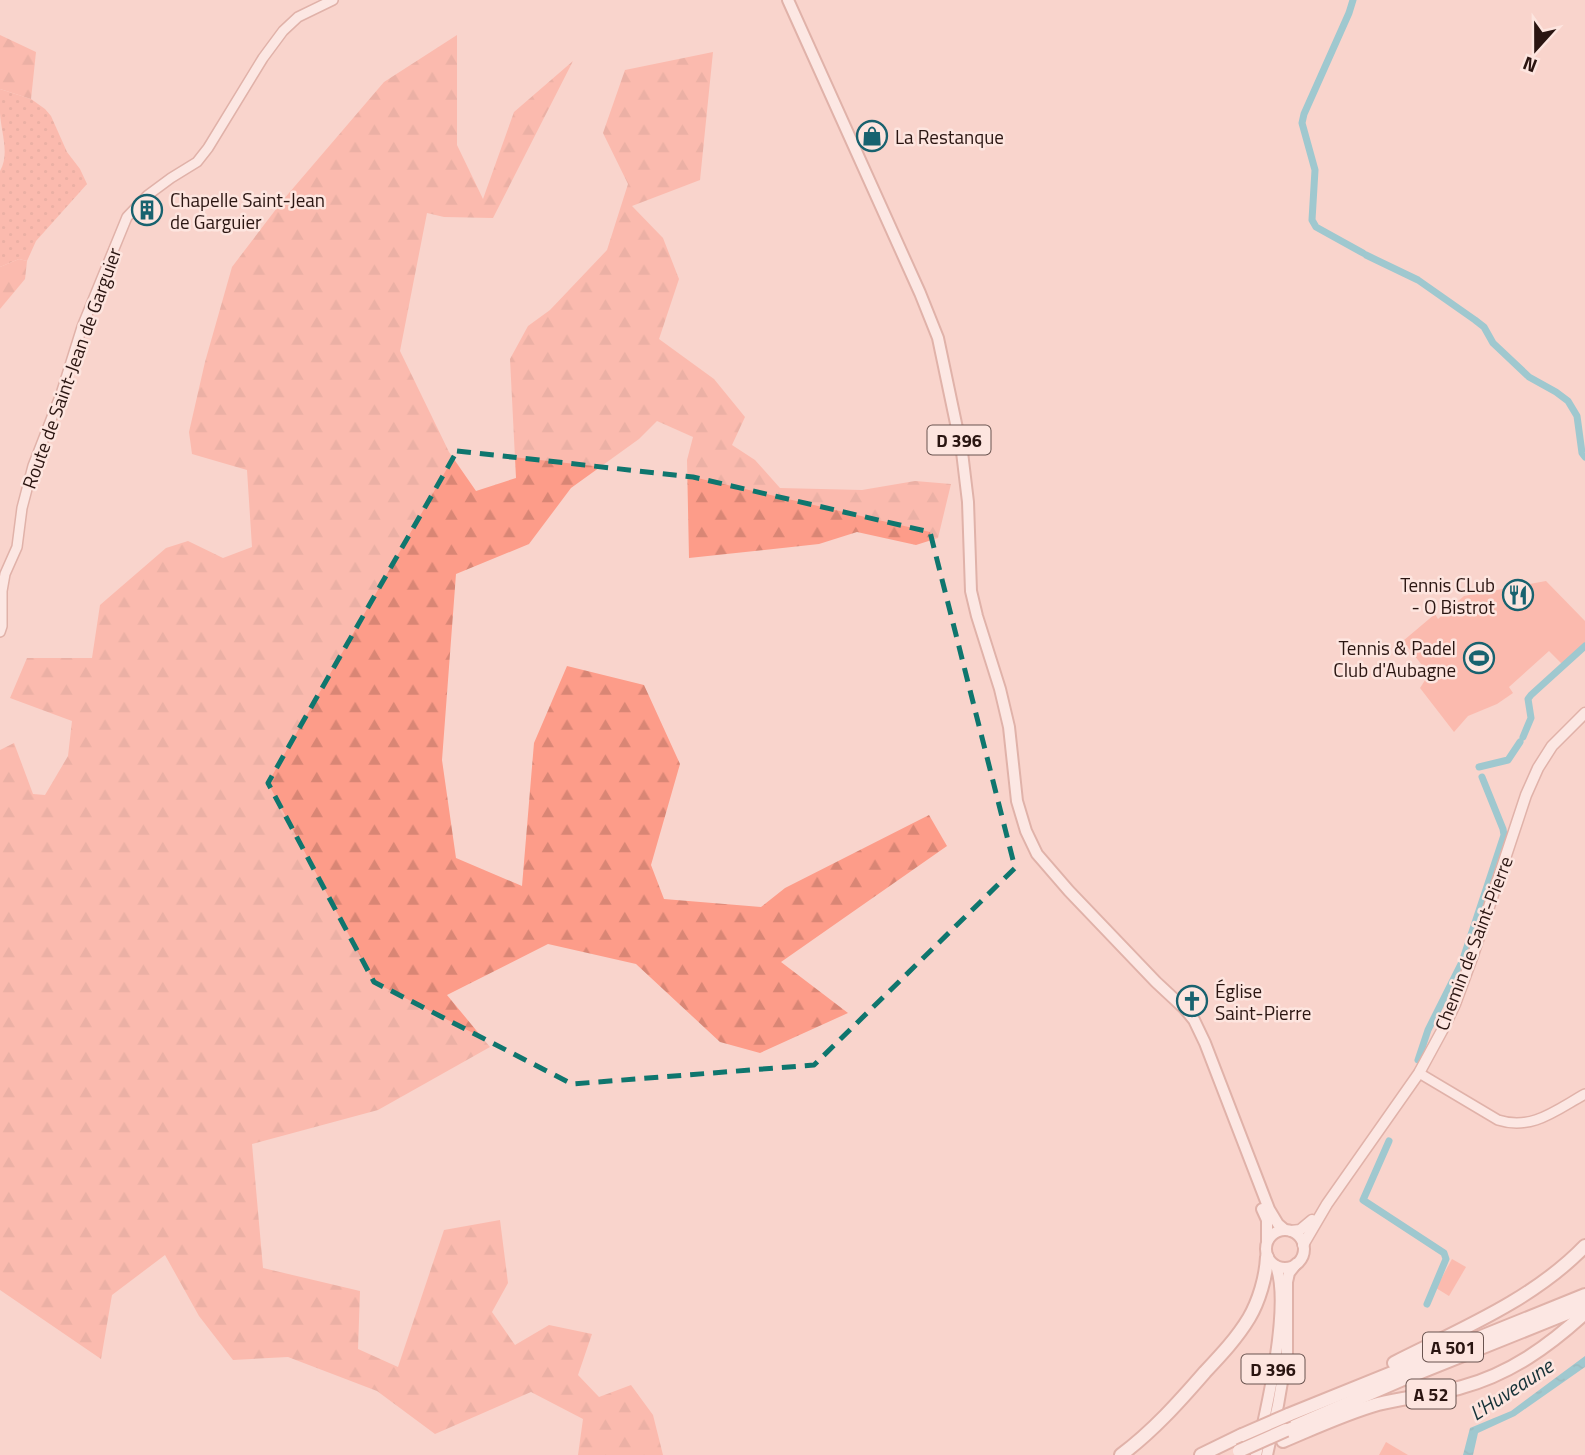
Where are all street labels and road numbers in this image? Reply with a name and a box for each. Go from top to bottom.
street label: Route de Saint-Jean de Garguier [14,243,128,493]
road number: D 396 [928,426,990,454]
street label: Chemin de Saint-Pierre [1426,852,1520,1034]
road number: A 501 [1423,1332,1483,1362]
road number: D 396 [1242,1354,1304,1384]
road number: A 52 [1406,1380,1456,1408]

